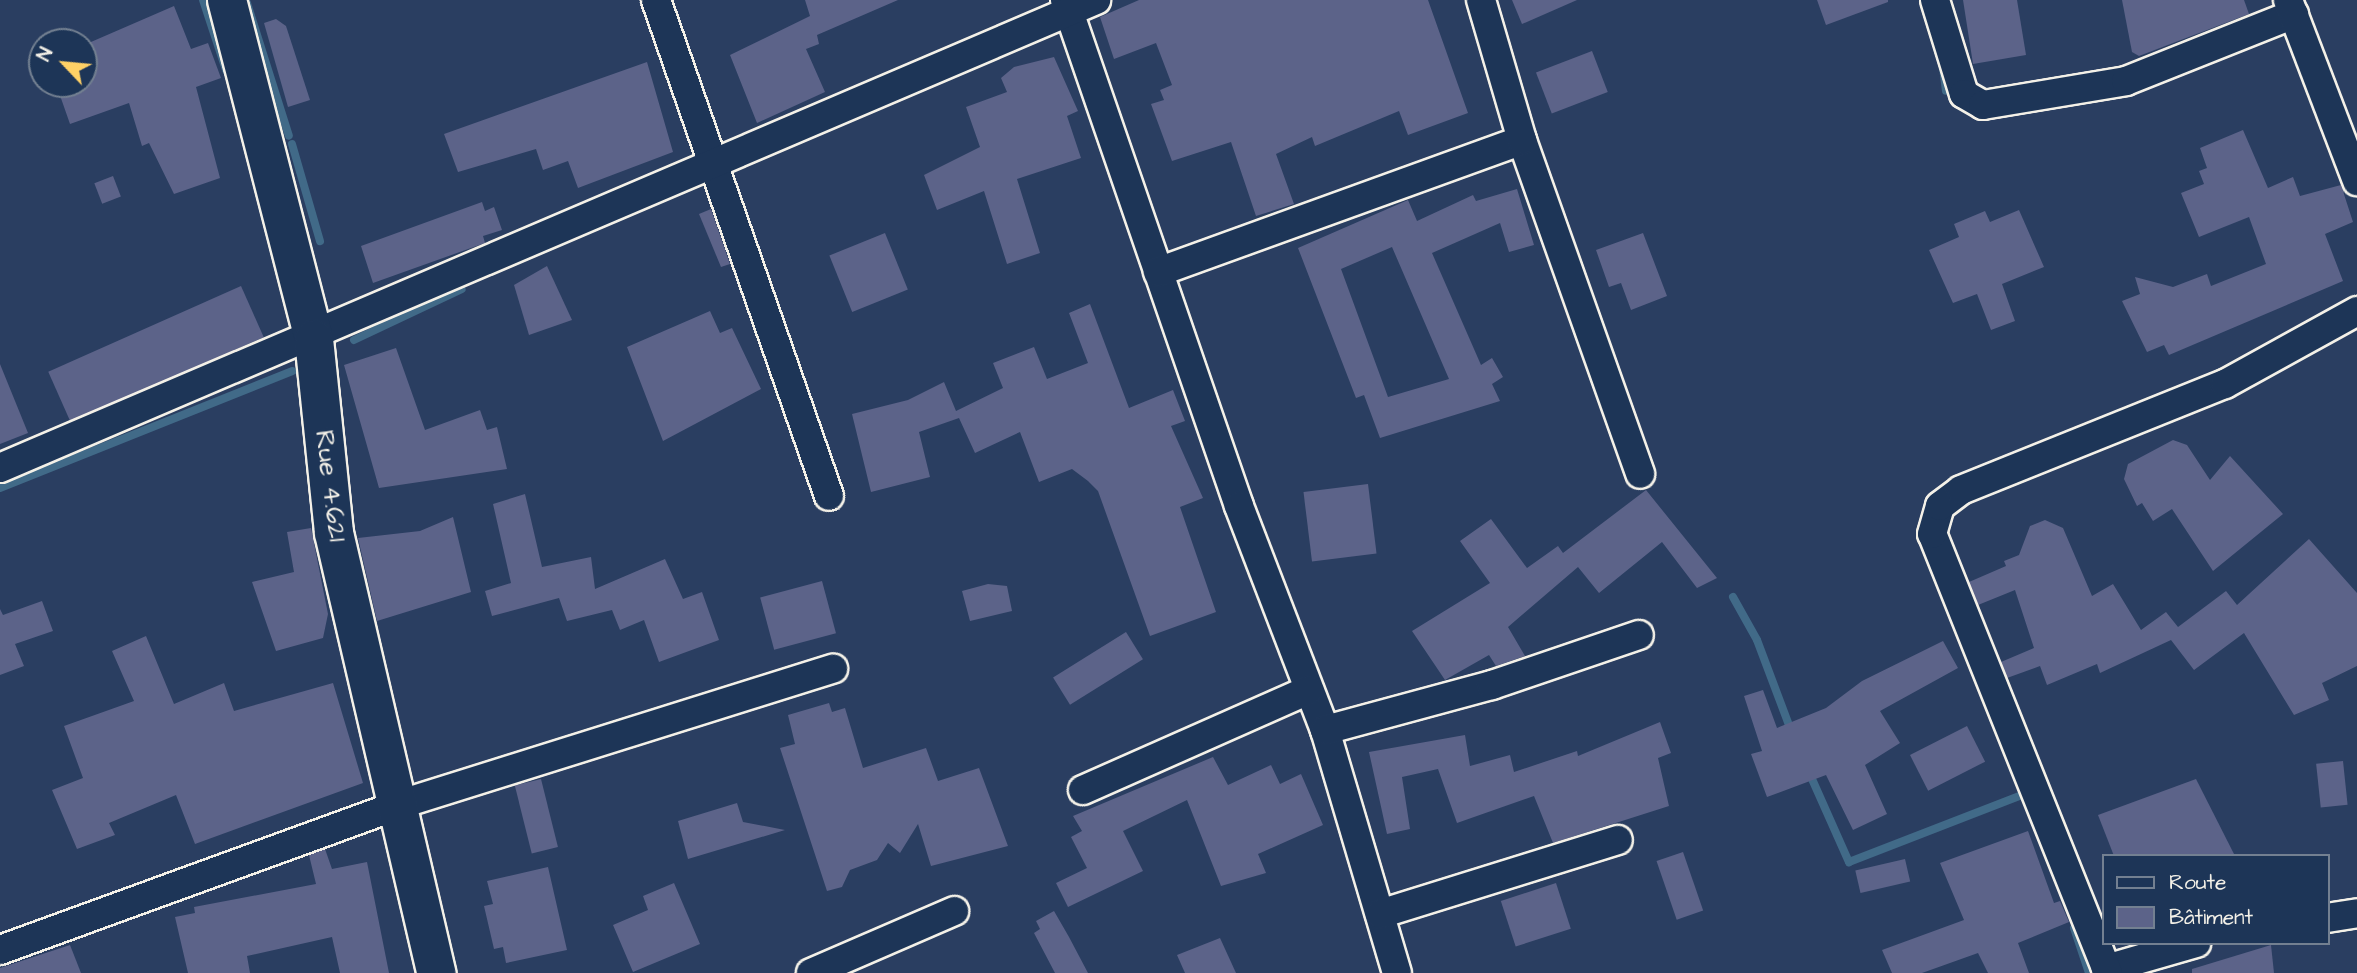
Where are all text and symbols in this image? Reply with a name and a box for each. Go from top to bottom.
north arrow [28,28,98,98]
text: N [31,43,60,66]
street label: Rue 4.621 [308,428,352,544]
legend [2102,854,2329,945]
text: Route [2169,868,2226,897]
text: Bâtiment [2169,903,2253,932]

